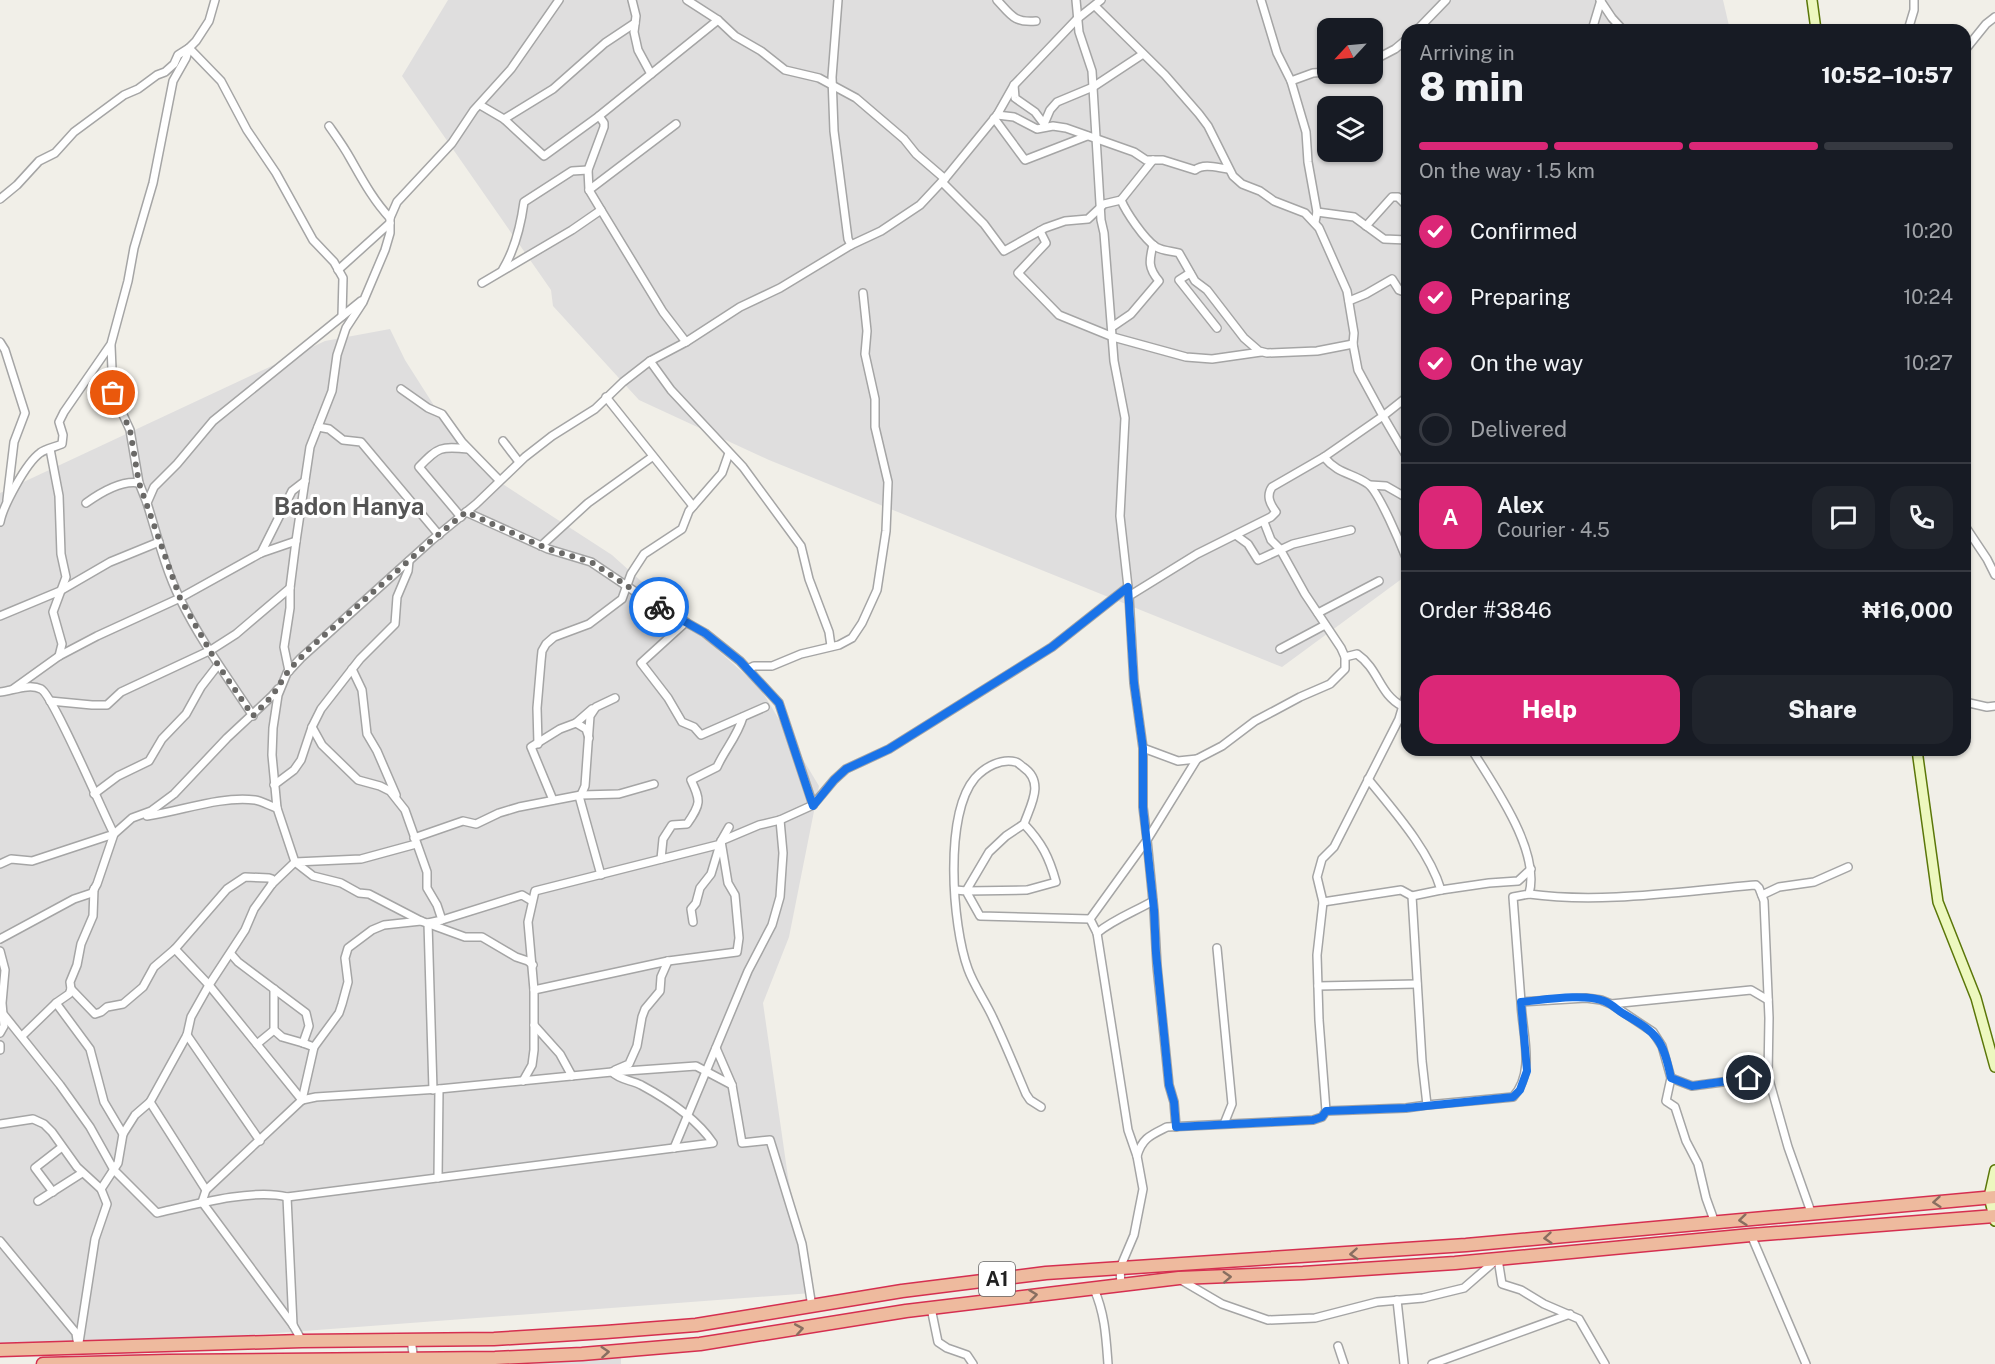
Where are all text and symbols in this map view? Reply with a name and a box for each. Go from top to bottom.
north arrow [1317,18,1383,84]
map controls [1317,18,1383,162]
text: Arriving in [1419,41,1514,65]
text: 10:52–10:57 [1821,62,1953,88]
text: 8 min [1419,64,1524,110]
button: layers [1317,96,1383,162]
text: On the way · 1.5 km [1419,159,1595,183]
icon: check [1419,215,1452,248]
text: Confirmed [1470,218,1577,244]
text: 10:20 [1904,219,1953,243]
icon: check [1419,281,1452,314]
text: Preparing [1470,284,1571,310]
text: 10:24 [1903,285,1953,309]
icon: check [1419,347,1452,380]
text: On the way [1470,350,1583,376]
text: 10:27 [1904,351,1953,375]
pin [87,367,138,418]
icon: bag [96,376,129,409]
text: Delivered [1470,416,1567,442]
button: chat [1812,486,1875,549]
button: phone [1890,486,1953,549]
district label: Badon Hanya [274,492,424,520]
text: Alex [1497,492,1544,518]
text: A [1443,504,1458,530]
text: Courier · 4.5 [1497,518,1610,542]
courier [629,577,689,637]
icon: bike [643,591,676,624]
text: Order #3846 [1419,597,1552,623]
text: ₦16,000 [1862,597,1953,623]
button: Help [1419,675,1680,744]
button: Share [1692,675,1953,744]
pin [1723,1052,1774,1103]
icon: home [1732,1061,1765,1094]
one-way arrow [1932,1195,1941,1208]
one-way arrow [1738,1213,1747,1226]
one-way arrow [1544,1231,1553,1244]
one-way arrow [1350,1247,1359,1260]
road number: A1 [979,1262,1015,1296]
one-way arrow [1223,1271,1232,1284]
one-way arrow [1029,1289,1038,1301]
one-way arrow [793,1323,803,1336]
one-way arrow [601,1346,610,1359]

